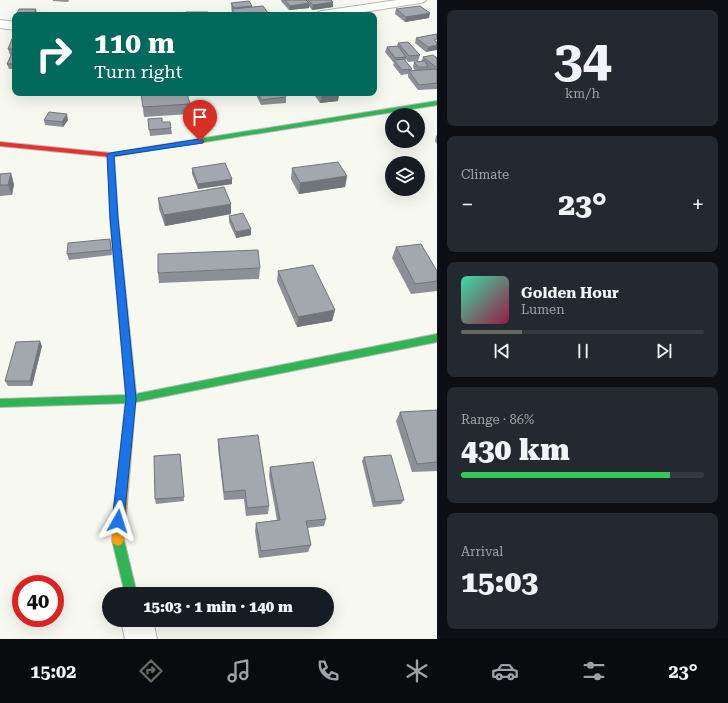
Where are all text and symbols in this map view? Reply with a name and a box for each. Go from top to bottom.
text: 110 m [94,27,175,60]
icon: right [28,28,80,80]
text: 34 [553,29,612,90]
text: Turn right [94,61,182,82]
text: km/h [565,86,600,101]
pin [183,100,217,141]
icon: arrive [189,106,211,128]
map controls [385,108,425,196]
button: search [385,108,425,148]
button: layers [385,156,425,196]
text: Climate [461,167,509,182]
text: 23° [558,187,607,222]
text: − [461,192,473,217]
text: + [692,192,704,217]
text: Golden Hour [521,284,619,302]
text: Lumen [521,302,565,317]
icon: previous [491,340,513,362]
icon: pause [572,340,594,362]
icon: next [653,340,675,362]
text: Range · 86% [461,412,534,427]
text: 430 km [461,432,570,467]
position arrow [97,500,139,542]
text: Arrival [461,544,503,559]
text: 15:03 [461,564,538,599]
speed limit sign: 40 [12,575,64,627]
text: 15:03 · 1 min · 140 m [143,598,293,616]
icon: directions [137,657,165,685]
icon: music [225,657,253,685]
icon: phone [314,657,342,685]
icon: climate [403,657,431,685]
icon: car [491,657,519,685]
icon: filters [580,657,608,685]
text: 15:02 [30,661,76,682]
text: 23° [669,661,698,682]

